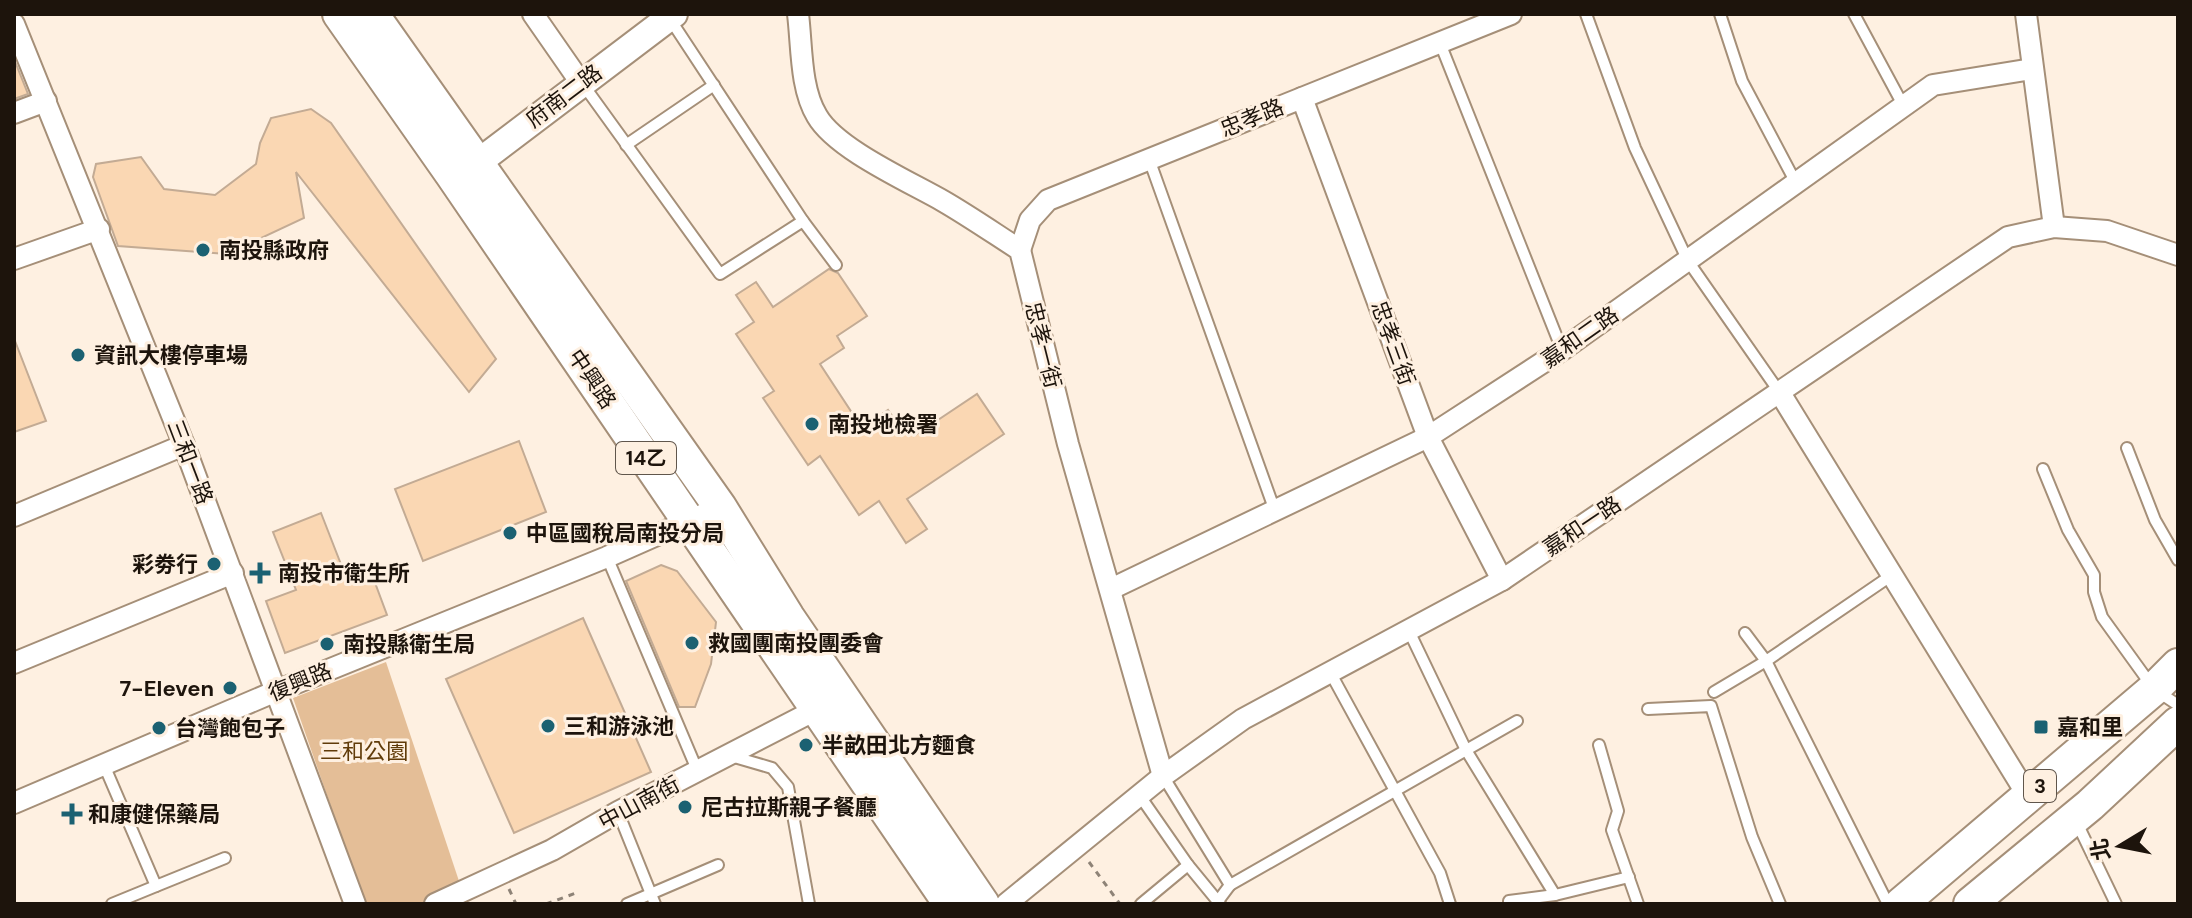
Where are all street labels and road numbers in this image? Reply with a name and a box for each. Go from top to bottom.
street label: 府南二路 [520,58,608,134]
street label: 忠孝路 [1216,92,1288,144]
street label: 忠孝三街 [1364,297,1422,389]
street label: 忠孝一街 [1018,299,1068,391]
street label: 嘉和二路 [1536,300,1624,374]
street label: 中興路 [562,344,622,414]
street label: 三和一路 [161,416,219,508]
road number: 14乙 [616,442,676,474]
street label: 嘉和一路 [1537,489,1627,563]
street label: 復興路 [264,656,336,708]
street label: 中山南街 [593,770,685,836]
road number: 3 [2024,770,2056,802]

